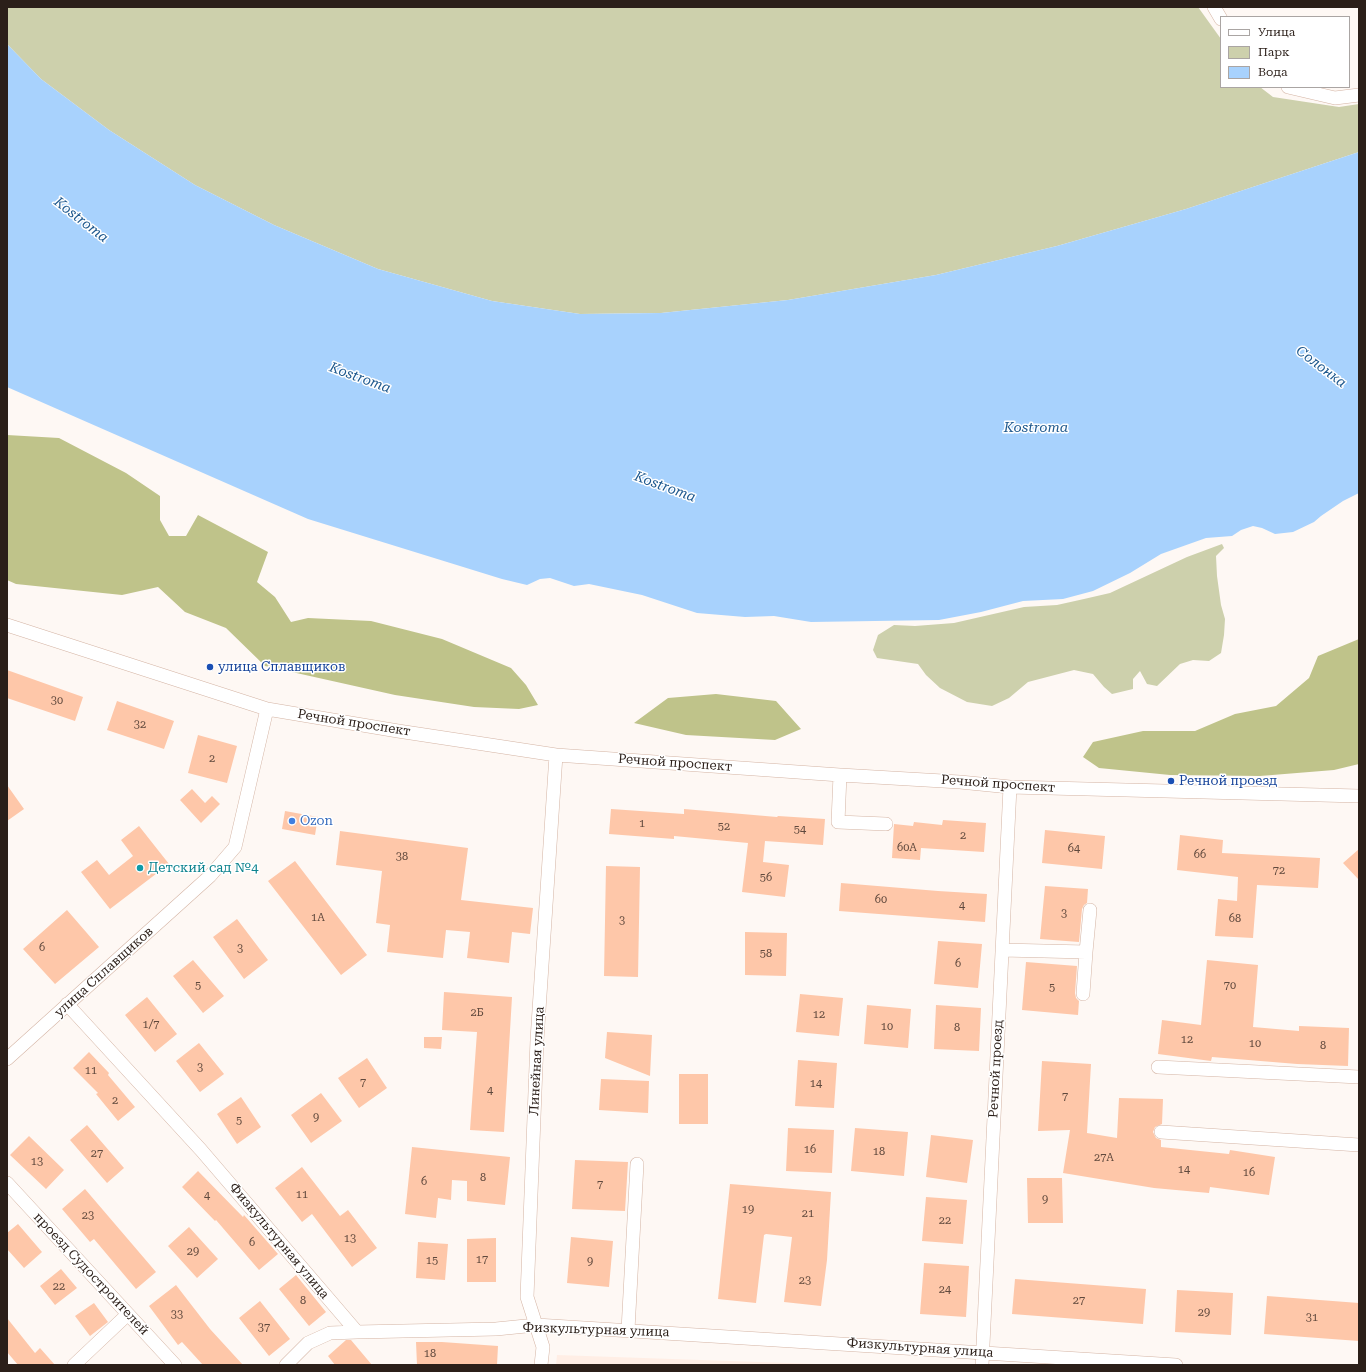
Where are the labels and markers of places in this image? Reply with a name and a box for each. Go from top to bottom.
place label: улица Сплавщиков [218,659,345,675]
marker: улица Сплавщиков [205,662,215,672]
place label: Речной проезд [1179,773,1277,789]
marker: Речной проезд [1166,776,1176,786]
place label: Ozon [300,813,333,829]
marker: Ozon [287,816,297,826]
place label: Детский сад №4 [148,860,258,876]
marker: Детский сад №4 [135,863,145,873]

